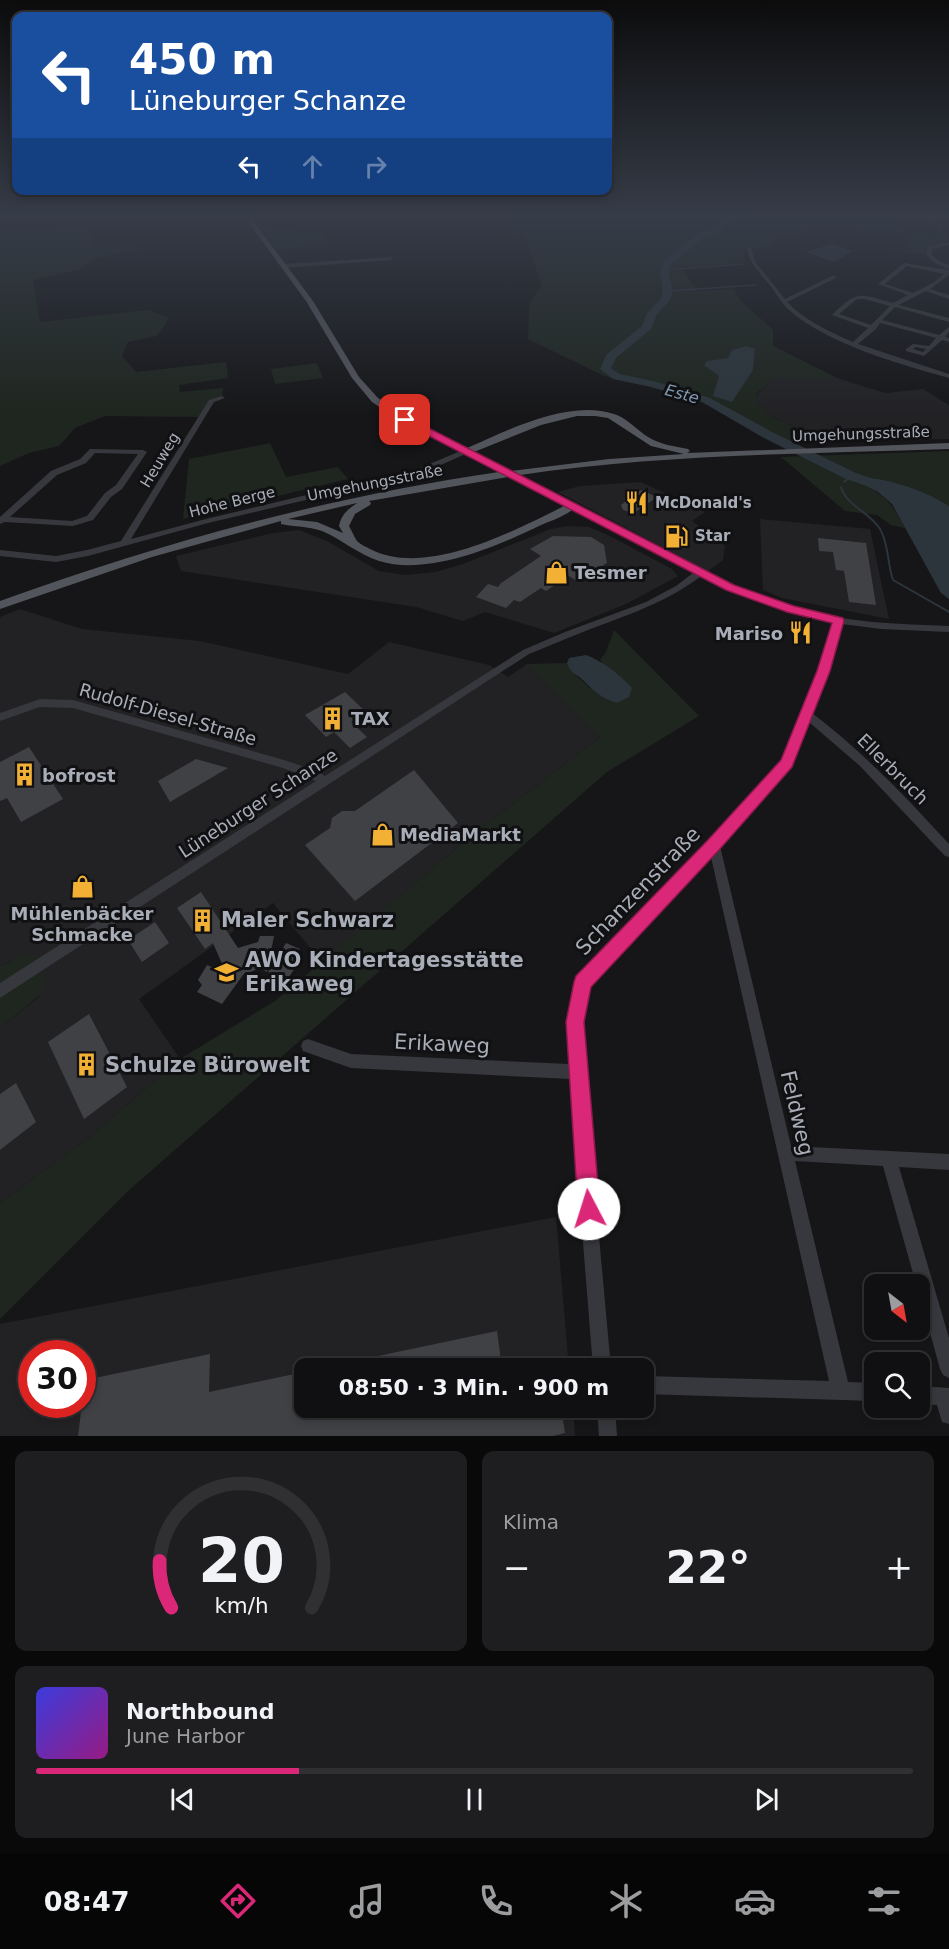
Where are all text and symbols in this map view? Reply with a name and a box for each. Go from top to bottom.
text: 450 m [129,35,275,84]
icon: left [30,36,108,114]
text: Lüneburger Schanze [129,85,406,116]
icon: left [233,150,266,183]
icon: ahead [296,150,329,183]
icon: right [359,150,392,183]
water label: Este [663,380,701,408]
pin [379,394,430,445]
icon: arrive [388,403,421,436]
street label: Umgehungsstraße [792,423,930,445]
street label: Heuweg [137,429,183,491]
street label: Umgehungsstraße [306,461,444,505]
street label: Hohe Berge [187,483,277,521]
restaurant icon: McDonald's [624,490,650,516]
place label: McDonald's [655,494,752,512]
fuel station icon: Star [664,523,690,549]
place label: Star [695,527,731,545]
shop icon: Tesmer [543,559,569,585]
place label: Tesmer [574,562,647,583]
restaurant icon: Mariso [788,620,814,646]
place label: Mariso [715,623,783,644]
street label: Rudolf-Diesel-Straße [77,679,259,749]
building icon: TAX [320,705,346,731]
place label: TAX [351,708,390,729]
street label: Ellerbruch [853,729,933,809]
street label: Lüneburger Schanze [175,744,341,862]
building icon: bofrost [11,762,37,788]
place label: bofrost [42,765,116,786]
shop icon: MediaMarkt [369,821,395,847]
street label: Schanzenstraße [571,822,705,960]
place label: MediaMarkt [400,824,521,845]
shop icon: Mühlenbäcker Schmacke [69,874,95,900]
place label: Mühlenbäcker Schmacke [10,903,154,945]
building icon: Maler Schwarz [190,907,216,933]
place label: Maler Schwarz [221,908,394,932]
place label: AWO Kindertagesstätte Erikaweg [245,948,524,996]
school or university icon: AWO Kindertagesstätte Erikaweg [214,959,240,985]
street label: Erikaweg [394,1030,490,1058]
building icon: Schulze Bürowelt [74,1052,100,1078]
place label: Schulze Bürowelt [105,1053,310,1077]
street label: Feldweg [776,1068,818,1158]
position arrow [557,1177,621,1241]
north arrow [864,1274,930,1340]
map controls [864,1274,930,1418]
speed limit sign: 30 [18,1340,96,1418]
button: search [864,1352,930,1418]
text: 08:50 · 3 Min. · 900 m [339,1375,609,1400]
text: Klima [503,1510,559,1534]
text: 20 [198,1524,284,1597]
text: 22° [665,1541,751,1594]
text: − [503,1548,531,1587]
text: + [885,1548,913,1587]
text: km/h [214,1593,268,1618]
text: Northbound [126,1699,275,1724]
text: June Harbor [126,1724,245,1748]
icon: previous [166,1783,199,1816]
icon: pause [458,1783,491,1816]
icon: next [750,1783,783,1816]
icon: directions [217,1880,259,1922]
icon: music [346,1880,388,1922]
icon: phone [475,1880,517,1922]
icon: climate [605,1880,647,1922]
icon: car [734,1880,776,1922]
icon: filters [863,1880,905,1922]
text: 08:47 [44,1886,130,1917]

